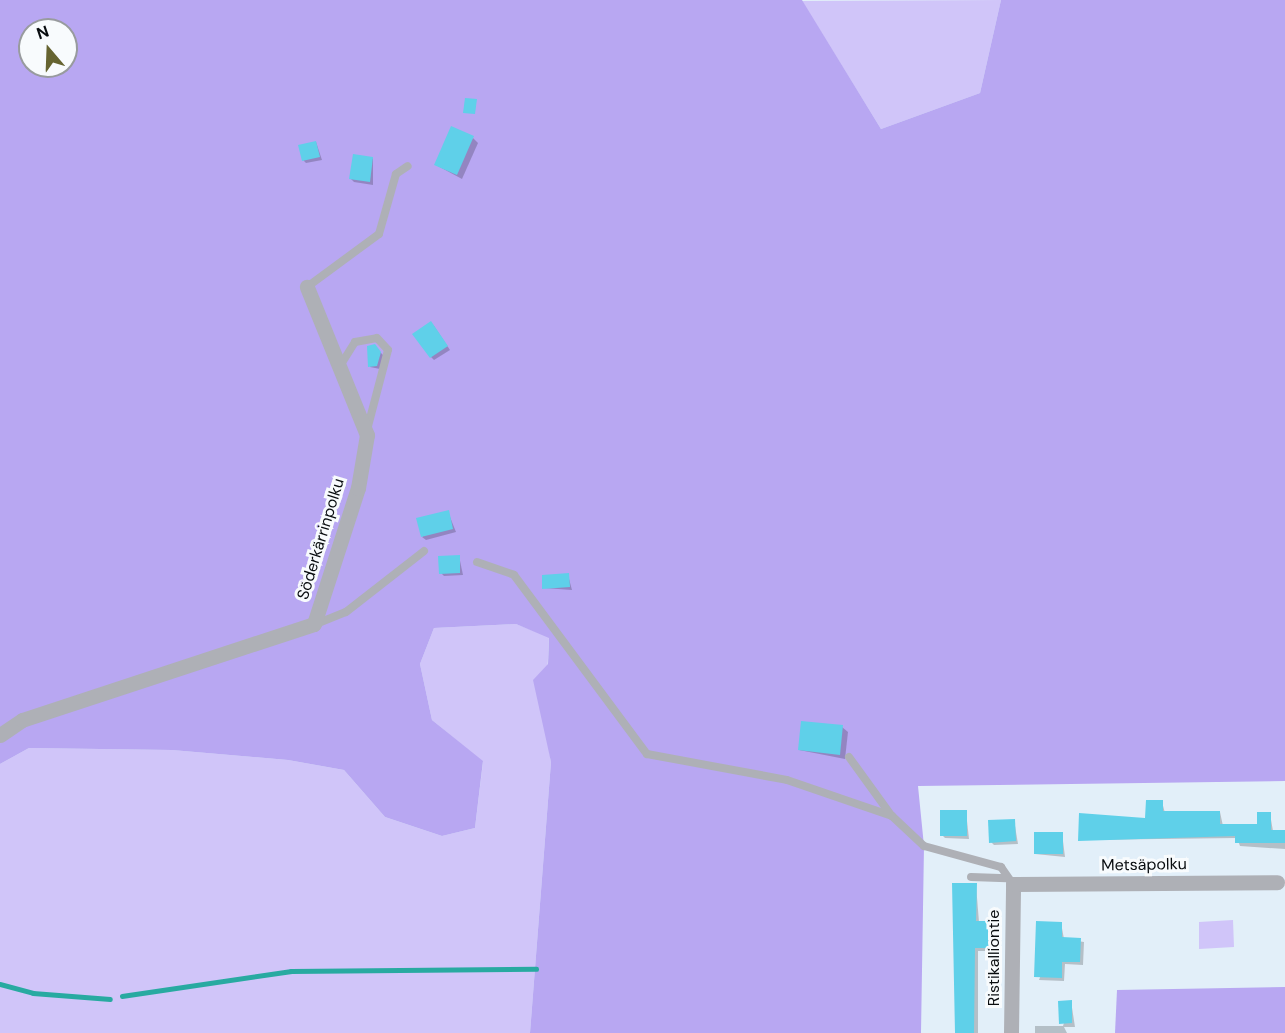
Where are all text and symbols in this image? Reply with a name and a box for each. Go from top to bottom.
north arrow [18,18,78,78]
text: N [34,21,52,44]
street label: Söderkärrinpolku [293,476,349,602]
street label: Metsäpolku [1101,855,1187,875]
street label: Ristikalliontie [984,910,1004,1006]

